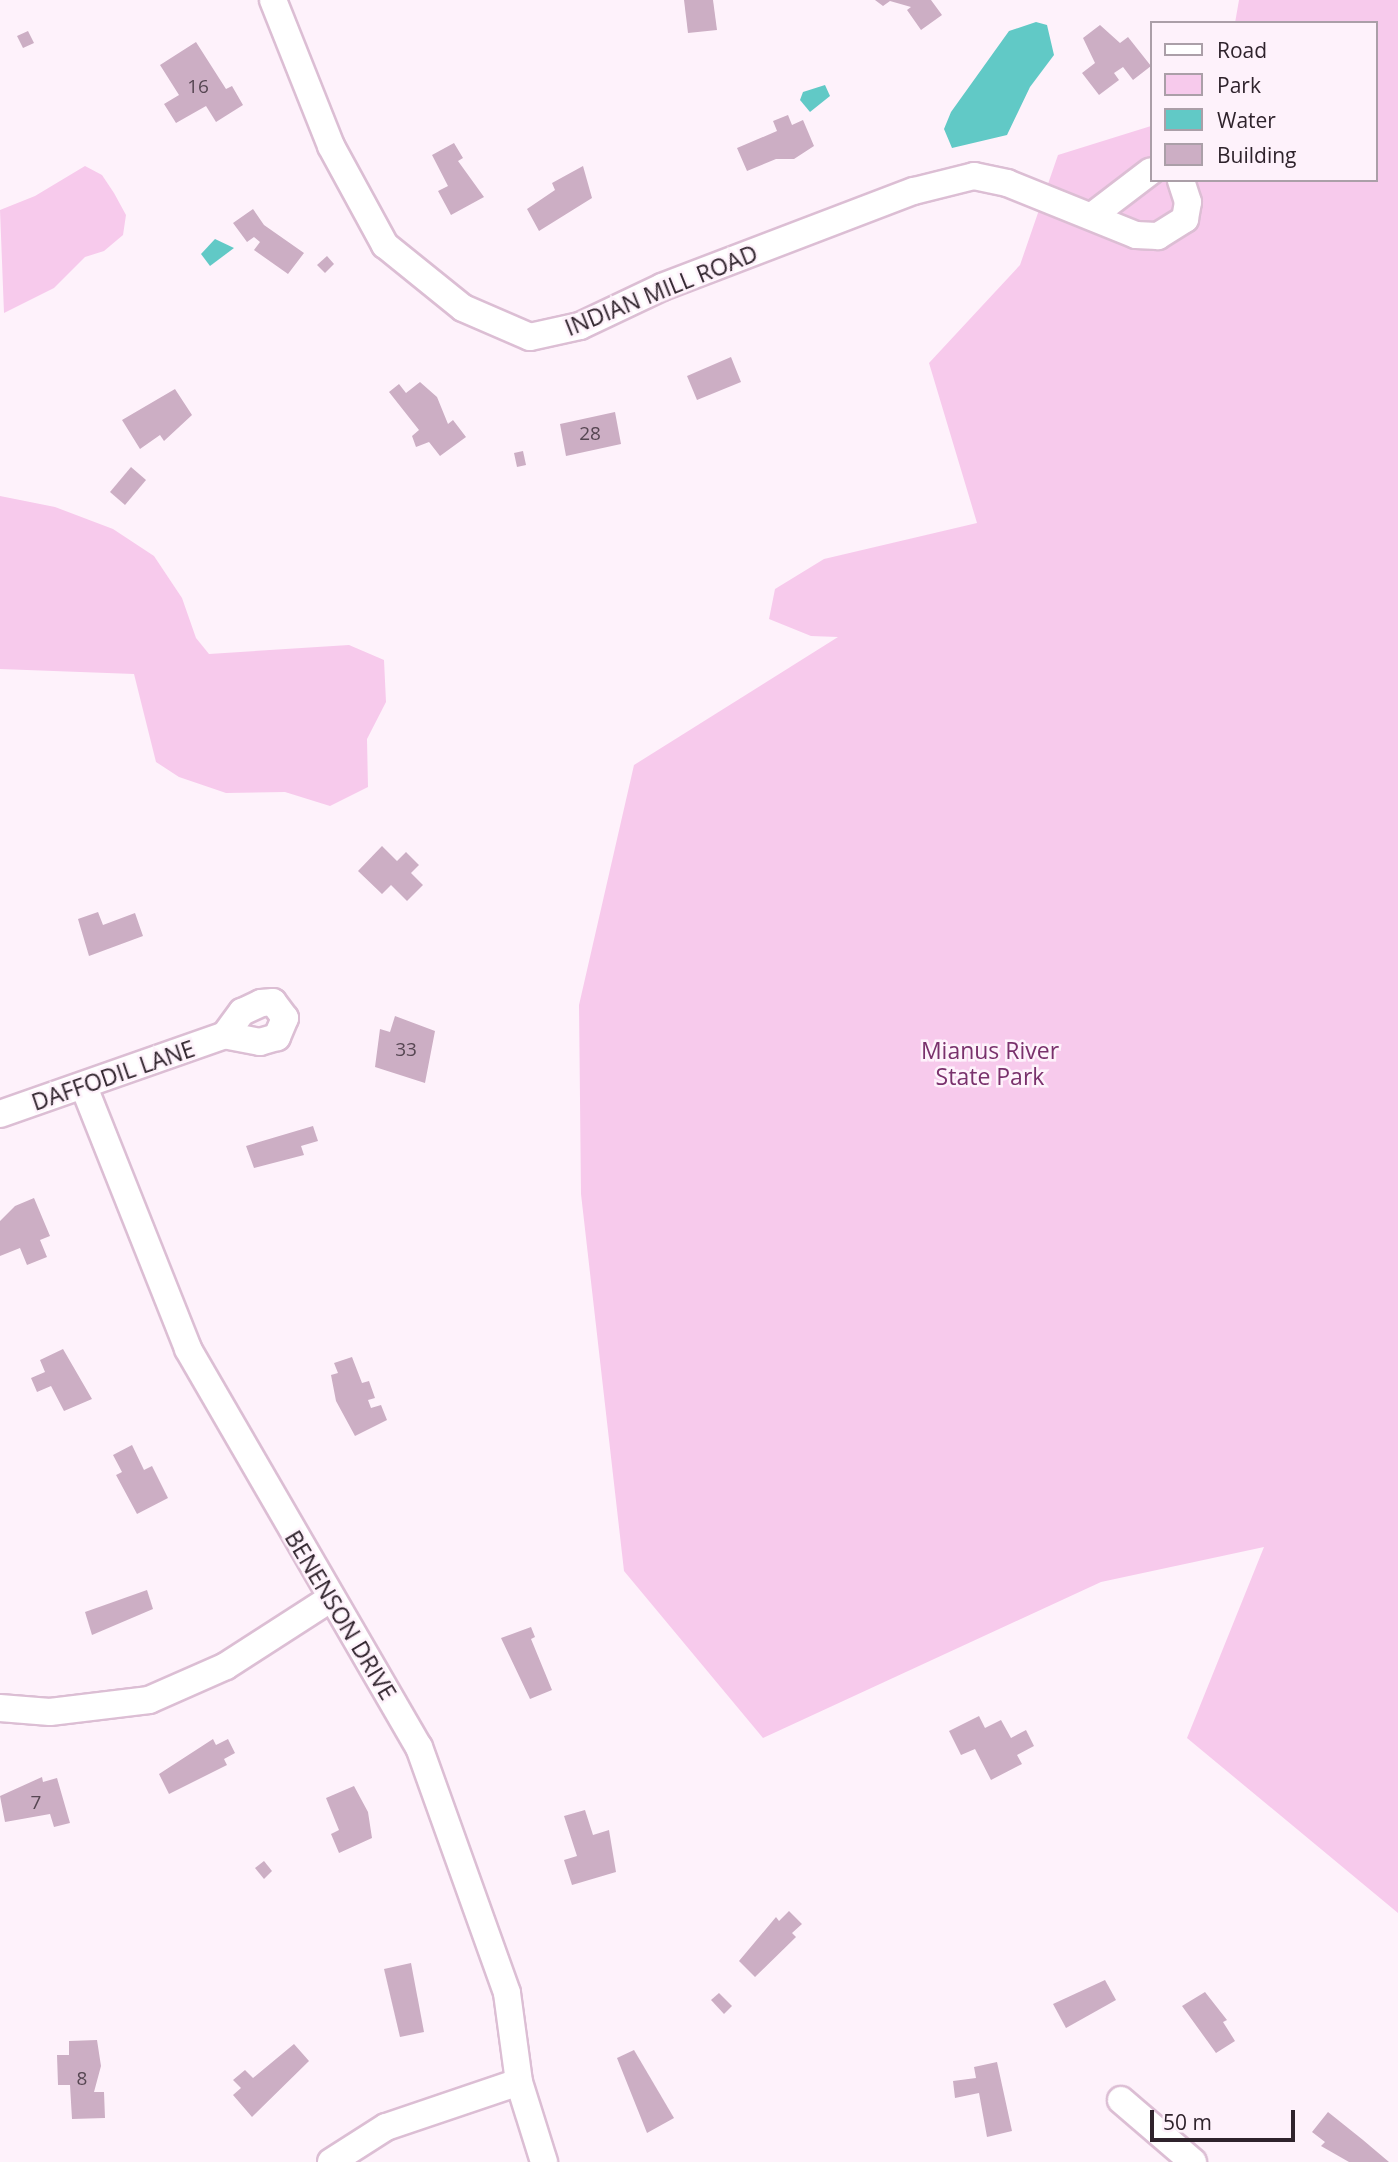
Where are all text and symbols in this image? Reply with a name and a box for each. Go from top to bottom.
legend [1150,21,1377,182]
text: Road [1217,36,1267,64]
text: Park [1217,71,1261,99]
house number: 16 [187,76,209,98]
text: Water [1217,106,1276,134]
text: Building [1217,141,1296,169]
street label: INDIAN MILL ROAD [561,239,761,341]
house number: 28 [579,423,601,445]
street label: DAFFODIL LANE [28,1034,198,1116]
park label: Mianus River State Park [921,1036,1059,1090]
house number: 33 [395,1039,417,1061]
street label: BENENSON DRIVE [280,1525,402,1705]
house number: 7 [31,1792,41,1814]
house number: 8 [77,2068,87,2090]
scale bar [1153,2096,1298,2140]
text: 50 m [1163,2108,1212,2136]

